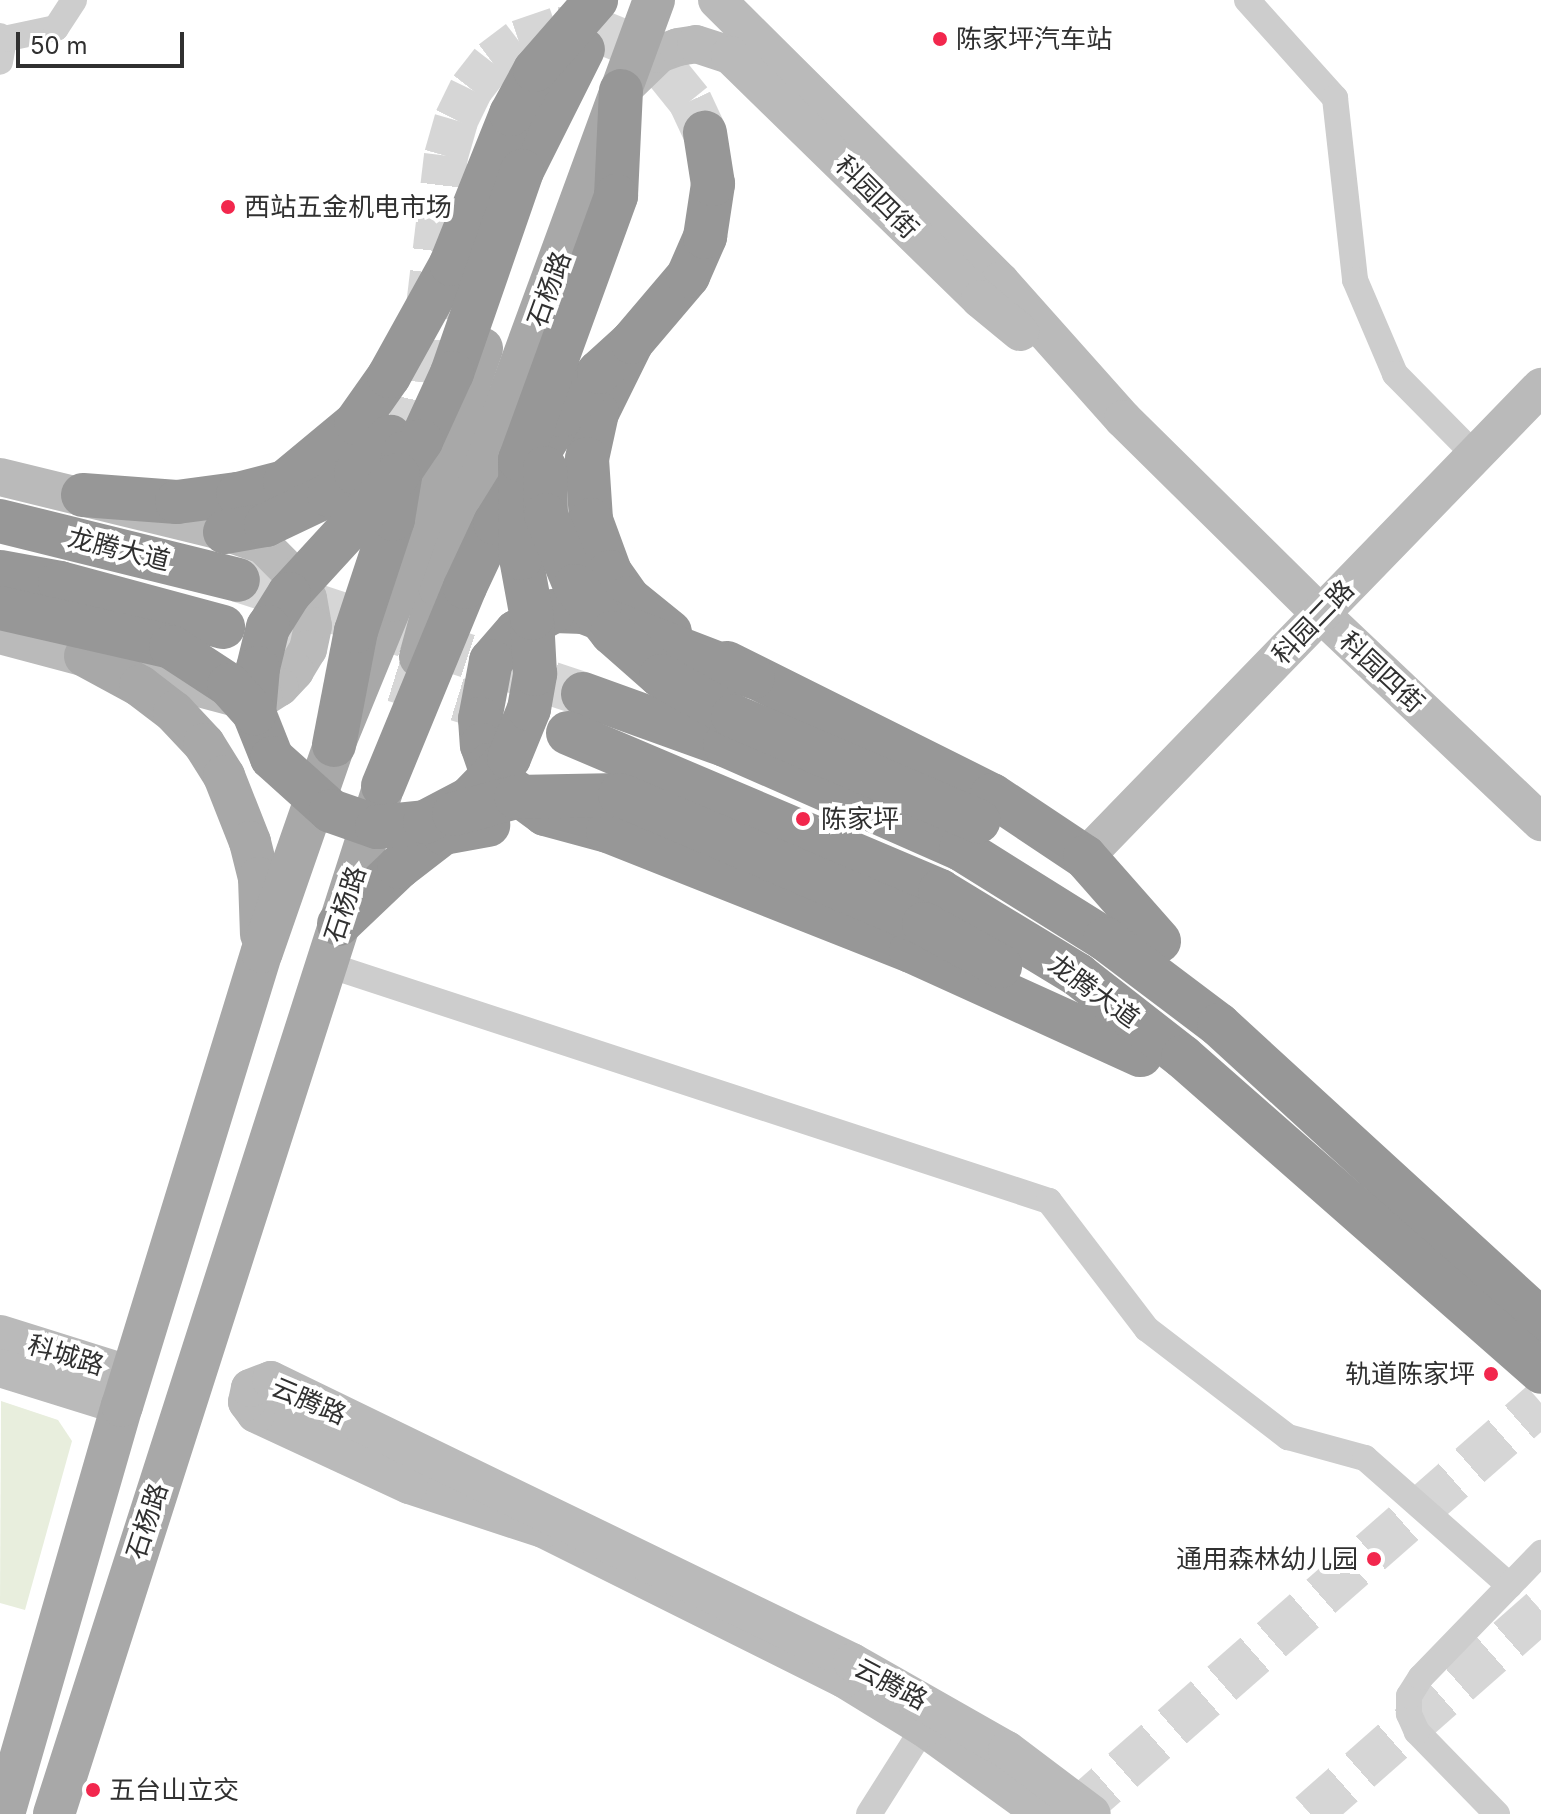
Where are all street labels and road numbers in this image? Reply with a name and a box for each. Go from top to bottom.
street label: 科园四街 [829,149,925,245]
street label: 石杨路 [521,247,577,331]
street label: 龙腾大道 [65,521,173,577]
street label: 科园二路 [1266,574,1360,670]
street label: 科园四街 [1333,625,1431,719]
street label: 石杨路 [318,862,372,946]
street label: 龙腾大道 [1043,948,1145,1034]
street label: 科城路 [24,1329,108,1381]
street label: 云腾路 [267,1371,351,1431]
street label: 石杨路 [120,1479,174,1563]
street label: 云腾路 [849,1652,933,1716]

